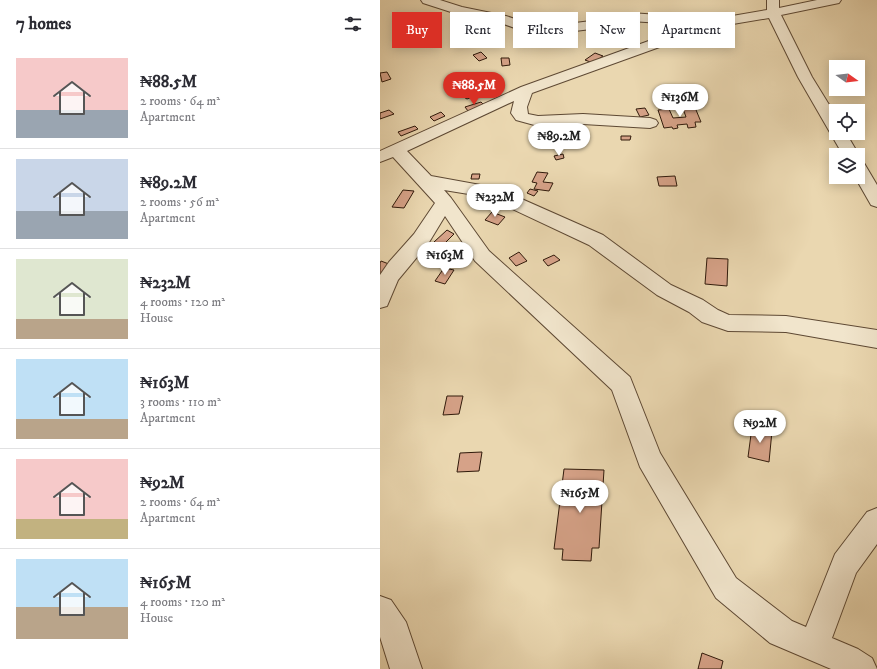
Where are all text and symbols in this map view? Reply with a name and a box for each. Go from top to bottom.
chip: Buy [392,12,442,48]
chip: Rent [450,12,505,48]
chip: Filters [513,12,578,48]
chip: New [586,12,640,48]
chip: Apartment [648,12,735,48]
text: 7 homes [16,13,71,35]
icon: filters [342,13,364,35]
north arrow [829,60,865,96]
map controls [829,60,865,184]
text: ₦88.5M [140,71,197,93]
pin: ₦88.5M [441,72,507,106]
icon: home [48,74,96,122]
text: ₦88.5M [452,77,496,93]
pin: ₦136M [652,84,708,118]
text: ₦136M [661,89,699,105]
text: 2 rooms · 64 m² [140,93,220,109]
button: locate [829,104,865,140]
text: Apartment [140,109,195,125]
pin: ₦89.2M [526,123,592,157]
text: ₦89.2M [537,128,581,144]
button: layers [829,148,865,184]
text: ₦89.2M [140,172,197,194]
icon: home [48,175,96,223]
pin: ₦232M [467,184,523,218]
text: ₦232M [476,189,514,205]
text: 2 rooms · 56 m² [140,194,219,210]
text: Apartment [140,210,195,226]
pin: ₦163M [417,242,473,276]
text: ₦163M [426,247,464,263]
text: ₦232M [140,272,191,294]
icon: home [48,275,96,323]
text: 4 rooms · 120 m² [140,294,225,310]
text: House [140,310,173,326]
text: ₦163M [140,372,189,394]
icon: home [48,375,96,423]
text: 3 rooms · 110 m² [140,394,221,410]
text: Apartment [140,410,195,426]
pin: ₦92M [736,410,784,444]
text: ₦92M [743,415,777,431]
text: ₦92M [140,472,185,494]
icon: home [48,475,96,523]
pin: ₦165M [552,480,608,514]
text: ₦165M [560,485,600,501]
text: 2 rooms · 64 m² [140,494,220,510]
text: Apartment [140,510,195,526]
text: ₦165M [140,572,191,594]
icon: home [48,575,96,623]
text: 4 rooms · 120 m² [140,594,225,610]
text: House [140,610,173,626]

